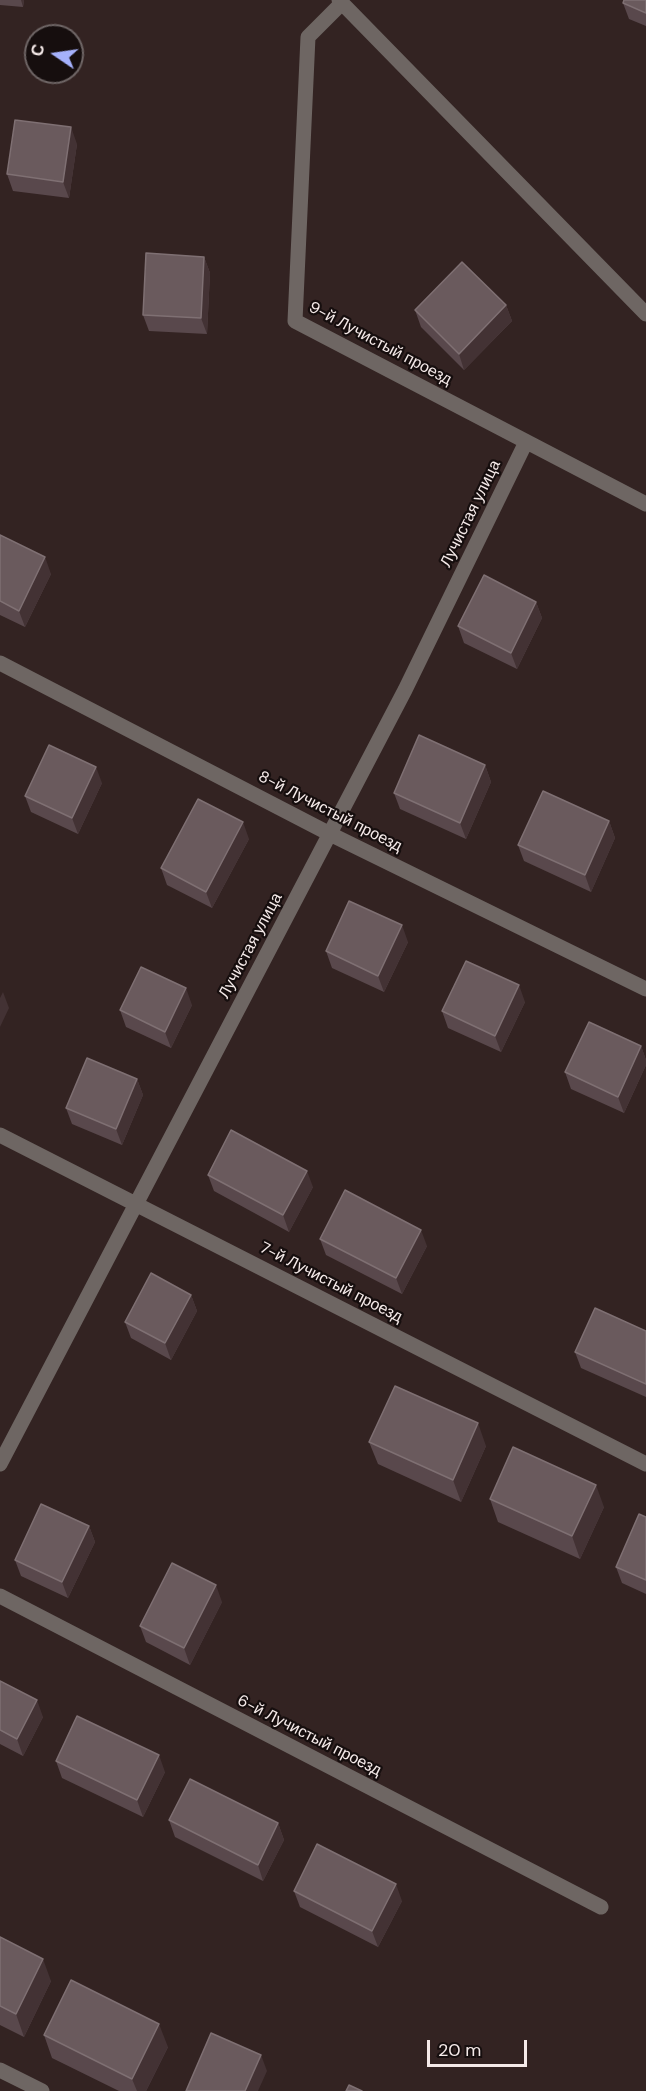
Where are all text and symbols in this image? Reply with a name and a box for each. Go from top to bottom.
north arrow [24,24,84,84]
text: С [26,42,49,58]
street label: 9-й Лучистый проезд [305,298,455,390]
street label: Лучистая улица [437,457,505,571]
street label: 8-й Лучистый проезд [255,767,405,857]
street label: Лучистая улица [215,890,287,1002]
street label: 7-й Лучистый проезд [257,1239,405,1327]
street label: 6-й Лучистый проезд [234,1691,384,1781]
scale bar [430,2028,530,2066]
text: 20 m [438,2038,481,2062]

